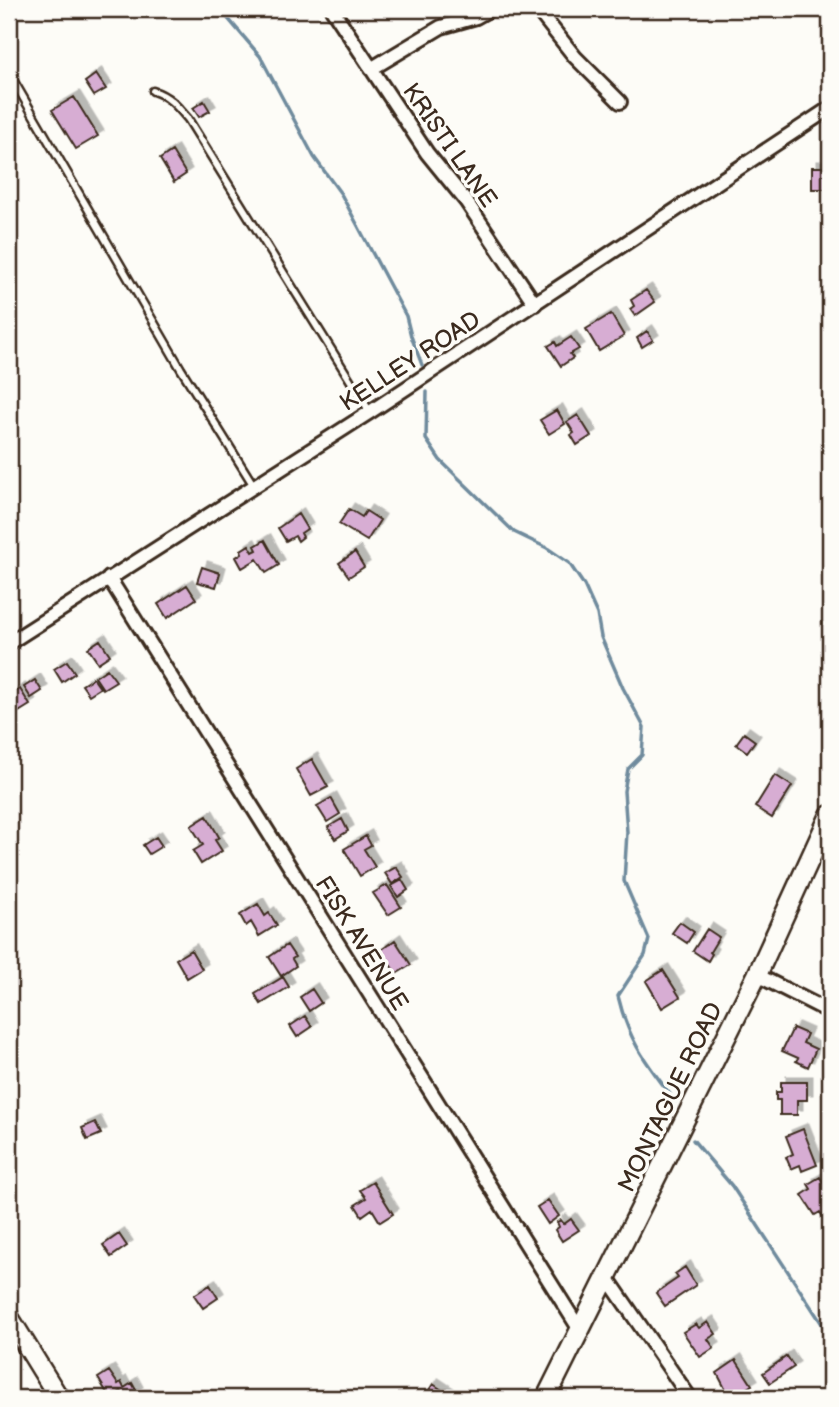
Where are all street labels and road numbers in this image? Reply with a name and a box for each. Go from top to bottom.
street label: KRISTI LANE [396,78,503,213]
street label: KELLEY ROAD [334,305,486,418]
street label: FISK AVENUE [309,871,414,1016]
street label: MONTAGUE ROAD [612,998,729,1197]

